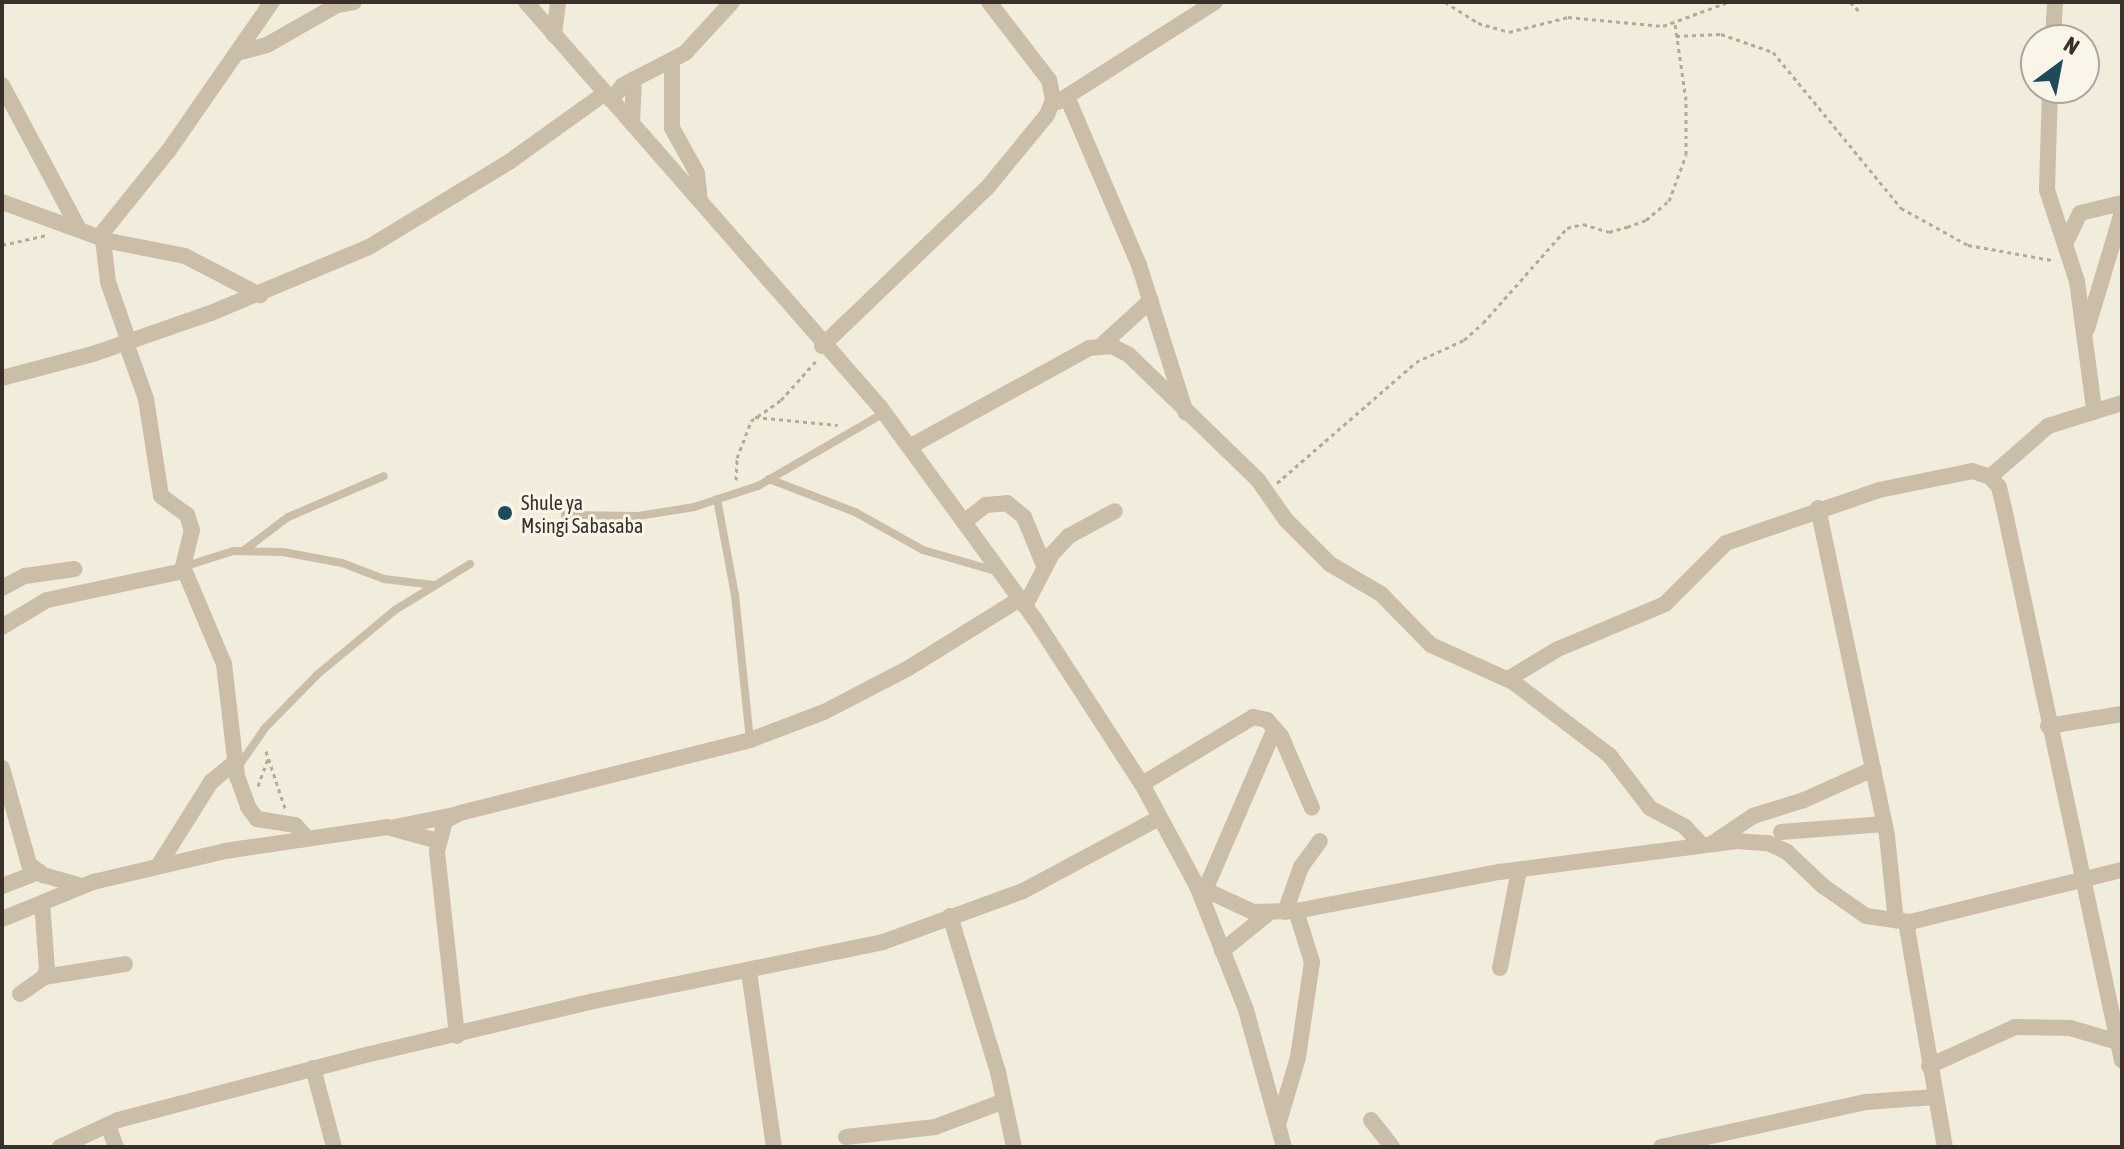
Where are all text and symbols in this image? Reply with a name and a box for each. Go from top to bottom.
north arrow [2020,24,2100,104]
text: N [2059,31,2084,60]
place label: Shule ya Msingi Sabasaba [521,490,643,537]
marker: Shule ya Msingi Sabasaba [496,504,514,522]

